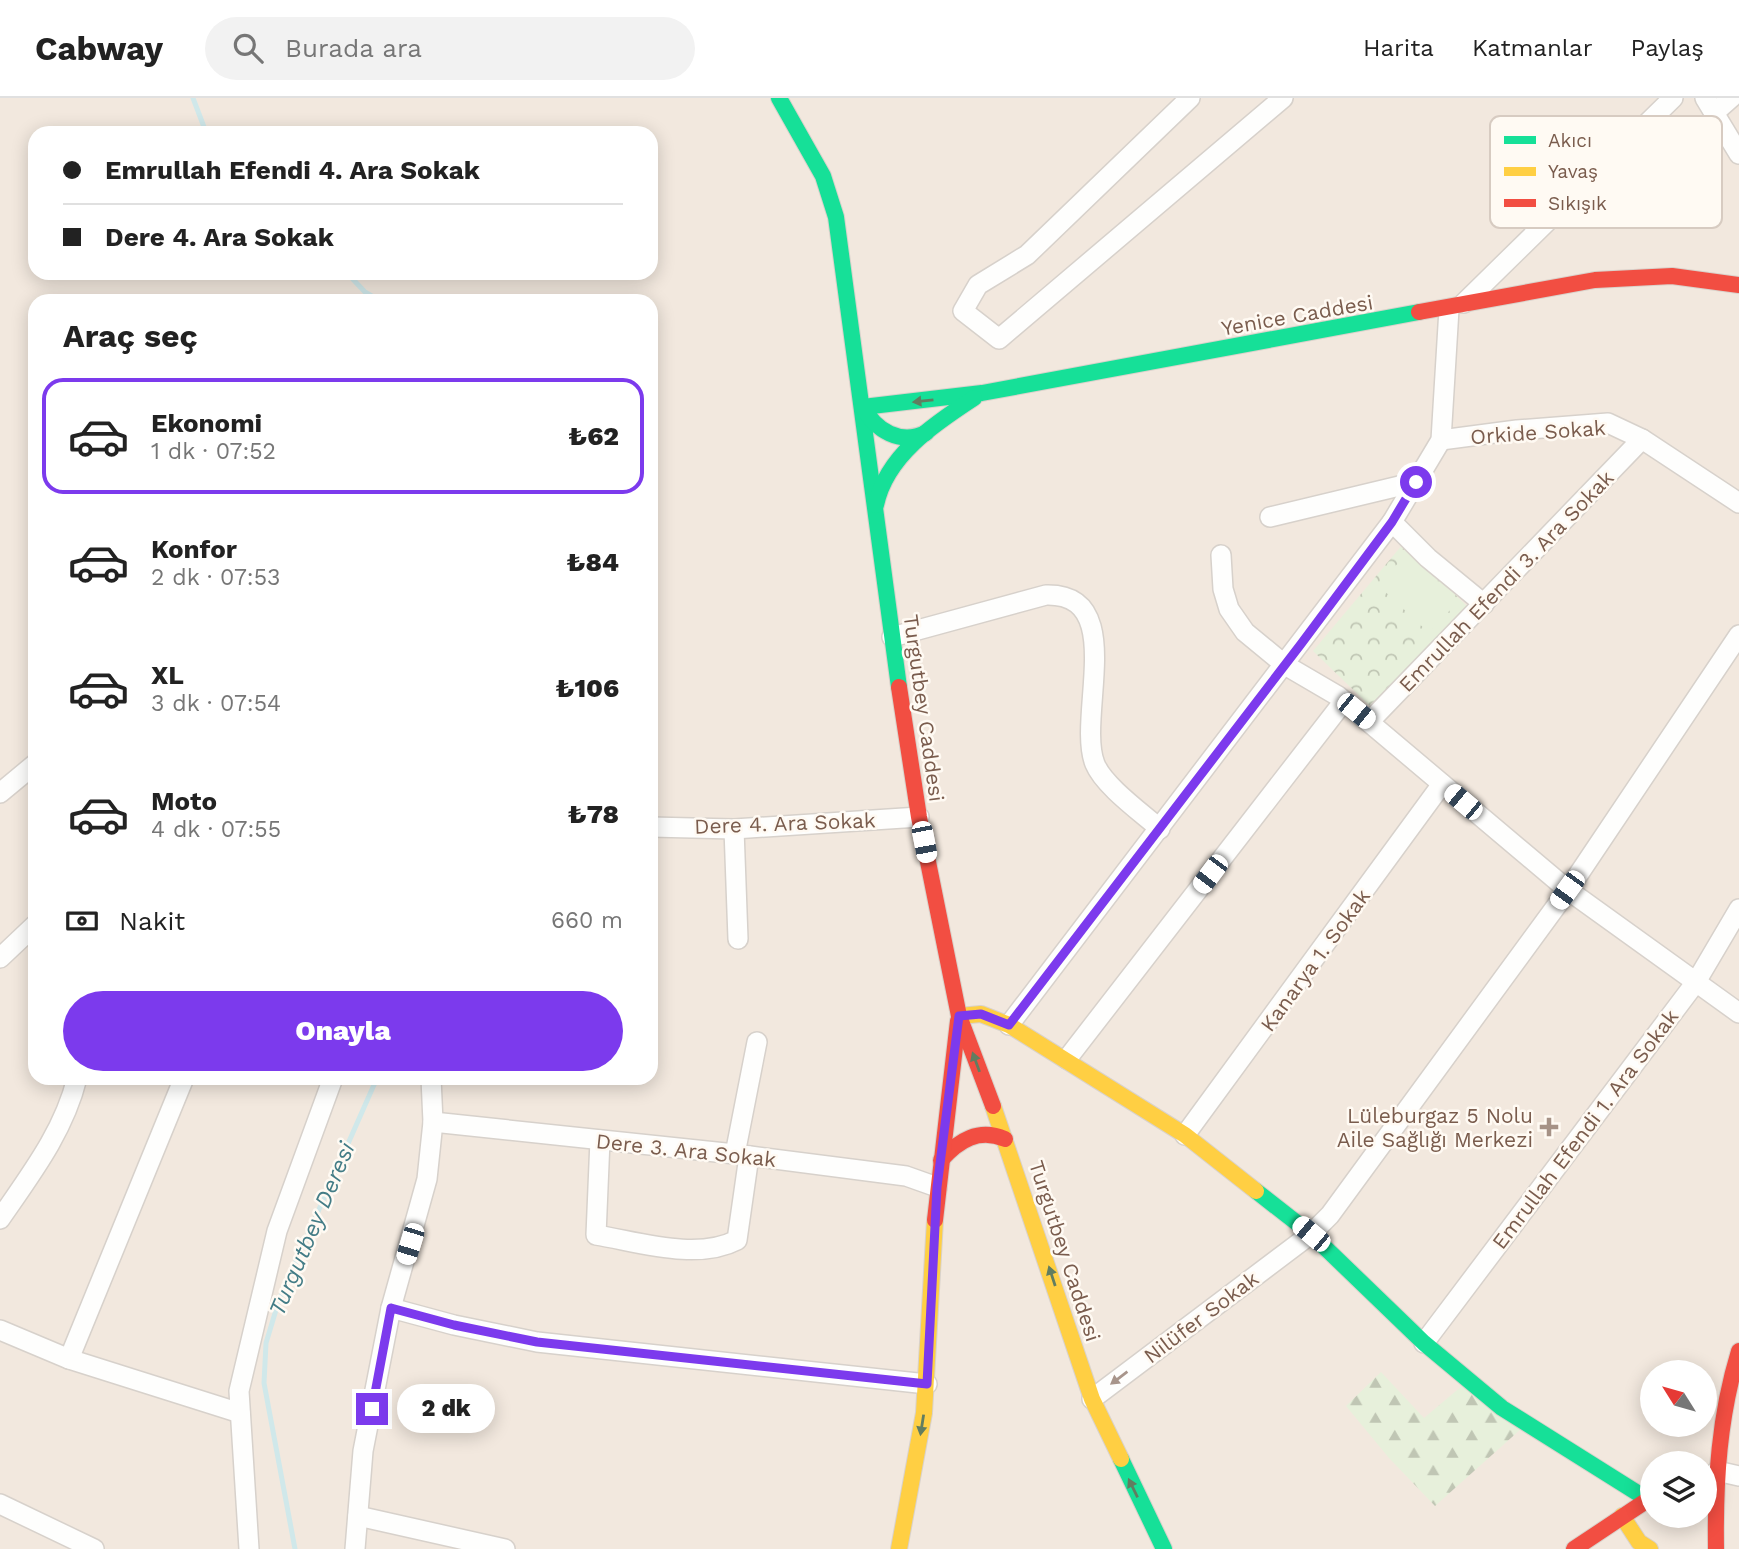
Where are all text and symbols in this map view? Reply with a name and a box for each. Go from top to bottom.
search box [205,17,695,80]
text: Cabway [35,29,163,68]
icon: search [229,29,267,67]
text: Burada ara [285,33,422,63]
text: Harita [1363,34,1434,62]
text: Katmanlar [1472,34,1593,62]
text: Paylaş [1631,34,1704,62]
legend [1490,116,1722,228]
text: Akıcı [1548,129,1592,152]
text: Emrullah Efendi 4. Ara Sokak [105,155,480,185]
text: Yavaş [1548,160,1598,183]
text: Sıkışık [1548,192,1607,215]
text: Dere 4. Ara Sokak [105,222,334,252]
street label: Yenice Caddesi [1219,289,1375,341]
text: Araç seç [63,317,198,355]
one-way arrow [911,396,933,407]
icon: car [67,405,130,468]
text: Ekonomi [151,408,262,438]
street label: Orkide Sokak [1469,415,1607,449]
text: ₺62 [568,421,619,451]
text: 1 dk · 07:52 [151,438,276,465]
street label: Emrullah Efendi 3. Ara Sokak [1393,465,1619,697]
route start [1400,466,1432,498]
icon: car [67,531,130,594]
text: Konfor [151,534,237,564]
text: ₺84 [566,547,619,577]
text: 2 dk · 07:53 [151,564,280,591]
street label: Turgutbey Caddesi [898,613,950,803]
icon: car [67,657,130,720]
text: XL [151,660,184,690]
text: ₺106 [555,673,619,703]
text: 3 dk · 07:54 [151,690,281,717]
car [1334,690,1379,732]
car [1441,780,1486,824]
icon: car [67,783,130,846]
text: Moto [151,786,217,816]
text: ₺78 [568,799,619,829]
street label: Dere 4. Ara Sokak [694,807,876,839]
text: 4 dk · 07:55 [151,816,281,843]
car [910,819,939,865]
car [1189,851,1232,897]
car [1547,867,1588,913]
street label: Kanarya 1. Sokak [1255,884,1375,1036]
icon: cash [63,902,101,940]
text: Nakit [119,906,185,936]
text: 660 m [551,907,623,934]
button: Onayla [63,991,623,1071]
street label: Emrullah Efendi 1. Ara Sokak [1487,1004,1683,1254]
one-way arrow [970,1051,981,1072]
place label: Lüleburgaz 5 Nolu Aile Sağlığı Merkezi [1337,1103,1533,1152]
marker: Lüleburgaz 5 Nolu Aile Sağlığı Merkezi [1539,1117,1559,1137]
street label: Dere 3. Ara Sokak [595,1128,777,1172]
water label: Turgutbey Deresi [263,1137,361,1320]
street label: Turgutbey Caddesi [1024,1157,1106,1345]
car [1289,1212,1334,1256]
car [394,1221,427,1267]
one-way arrow [1046,1266,1057,1287]
street label: Nilüfer Sokak [1139,1266,1263,1368]
north arrow [1640,1360,1717,1437]
map controls [1640,1360,1717,1528]
one-way arrow [1111,1371,1129,1386]
callout: 2 dk [396,1384,494,1434]
route end [356,1393,388,1425]
text: 2 dk [421,1395,471,1422]
one-way arrow [916,1414,927,1436]
button: layers [1640,1451,1717,1528]
one-way arrow [1127,1478,1138,1498]

